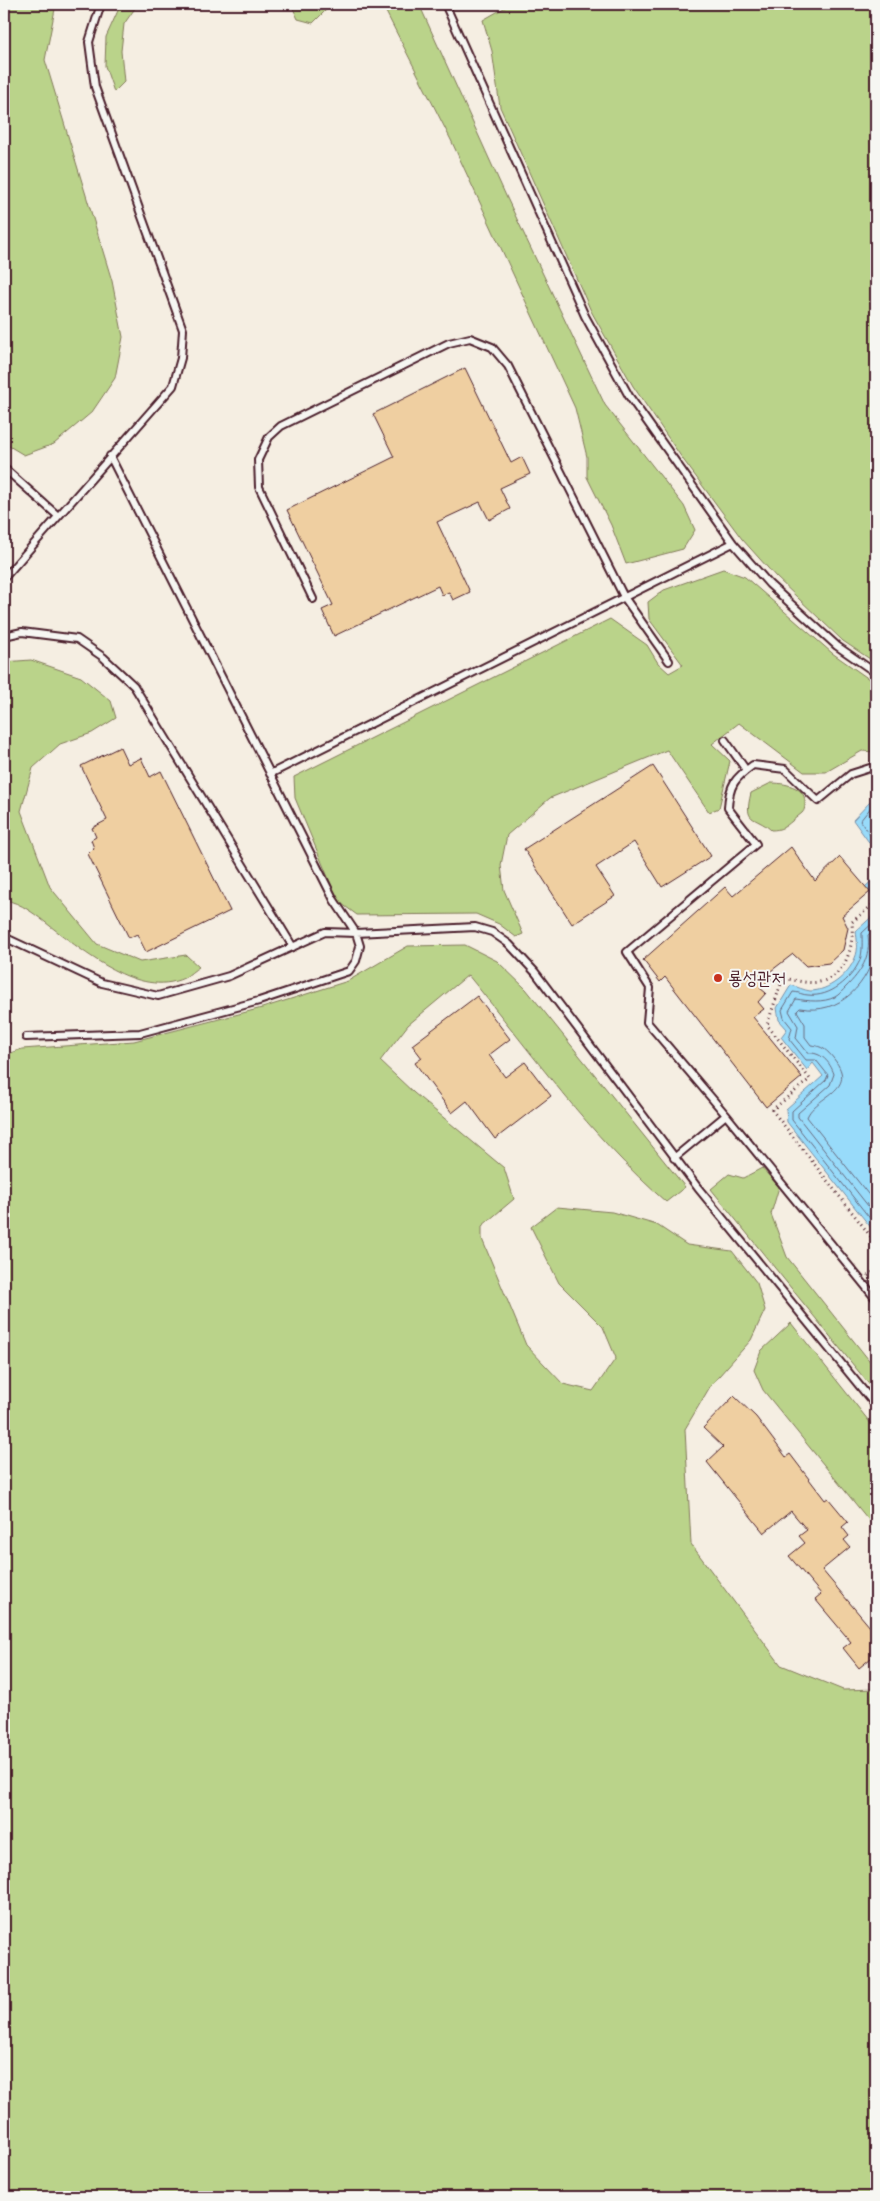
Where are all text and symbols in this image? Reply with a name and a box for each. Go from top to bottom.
place label: 룡성관저 [728,963,786,990]
marker: 룡성관저 [712,972,724,984]

